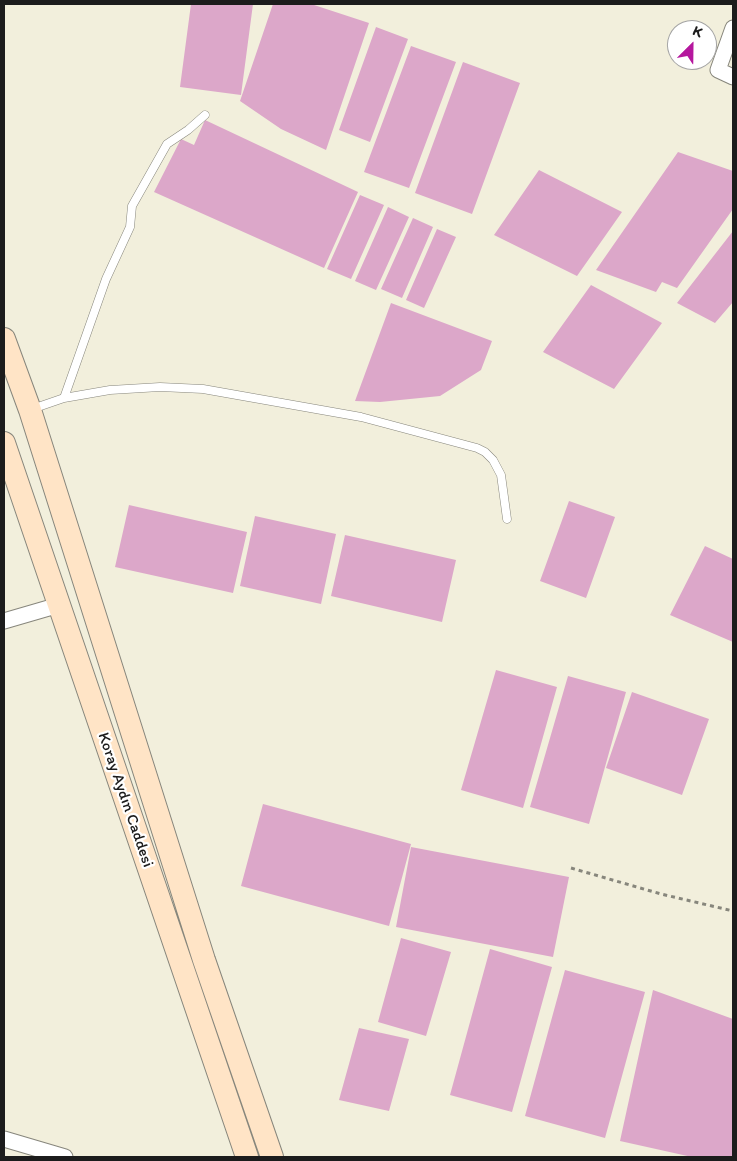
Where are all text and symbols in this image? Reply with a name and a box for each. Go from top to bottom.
north arrow [667,20,717,70]
text: K [690,22,705,41]
street label: Koray Aydın Caddesi [93,730,157,870]

